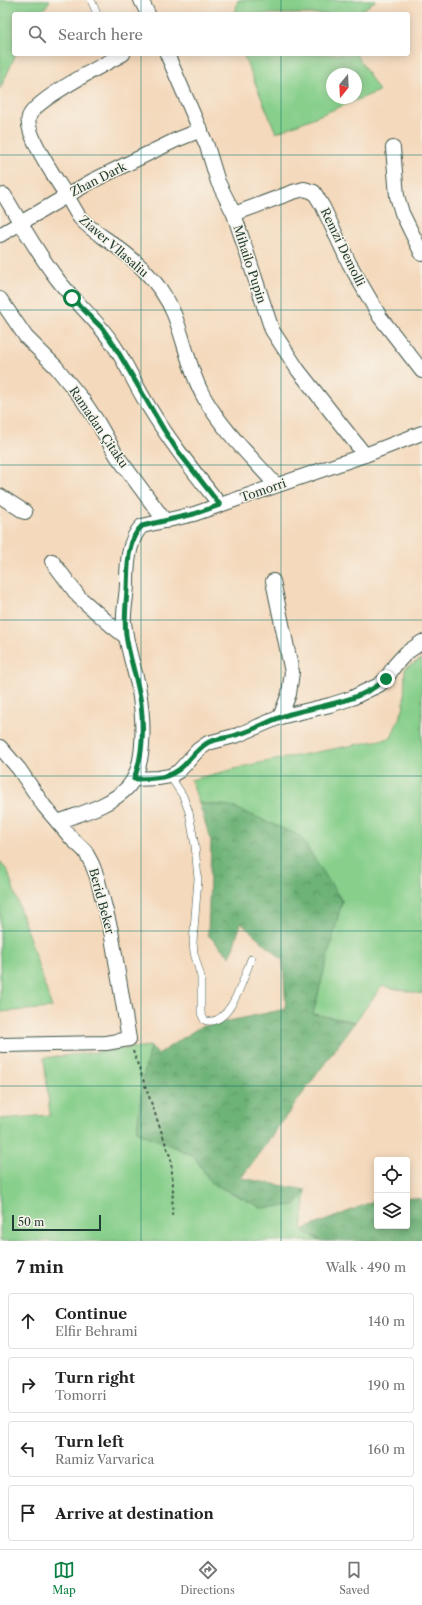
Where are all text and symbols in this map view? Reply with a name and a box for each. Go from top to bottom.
search box [12,12,410,56]
icon: search [26,23,48,45]
text: Search here [58,25,143,44]
north arrow [326,68,362,104]
street label: Zhan Dark [68,158,129,199]
street label: Remzi Demolli [318,205,369,289]
street label: Ziaver Vllasaliu [76,212,152,281]
street label: Mihailo Pupin [230,223,270,305]
route start [63,289,81,307]
street label: Ramadan Çitaku [66,384,132,471]
street label: Tomorri [238,475,288,505]
route end [377,670,395,688]
street label: Berid Beker [86,866,118,936]
map controls [374,1157,410,1229]
button: locate [374,1157,410,1193]
button: layers [374,1193,410,1229]
scale bar [12,1213,101,1232]
text: 50 m [18,1215,44,1229]
text: 7 min [16,1257,64,1277]
text: Walk · 490 m [325,1259,406,1275]
text: Continue [55,1304,127,1323]
icon: ahead [17,1310,39,1332]
text: 140 m [368,1313,405,1329]
text: Elfir Behrami [55,1323,138,1339]
text: Turn right [55,1368,135,1387]
icon: right [17,1374,39,1396]
text: 190 m [368,1377,405,1393]
text: Tomorri [55,1387,106,1403]
text: Turn left [55,1432,124,1451]
icon: left [17,1438,39,1460]
text: 160 m [368,1441,405,1457]
text: Ramiz Varvarica [55,1451,154,1467]
icon: arrive [17,1502,39,1524]
text: Arrive at destination [55,1504,214,1523]
tab: Map [52,1559,76,1597]
tab: Directions [180,1559,235,1597]
tab: Saved [339,1559,370,1597]

